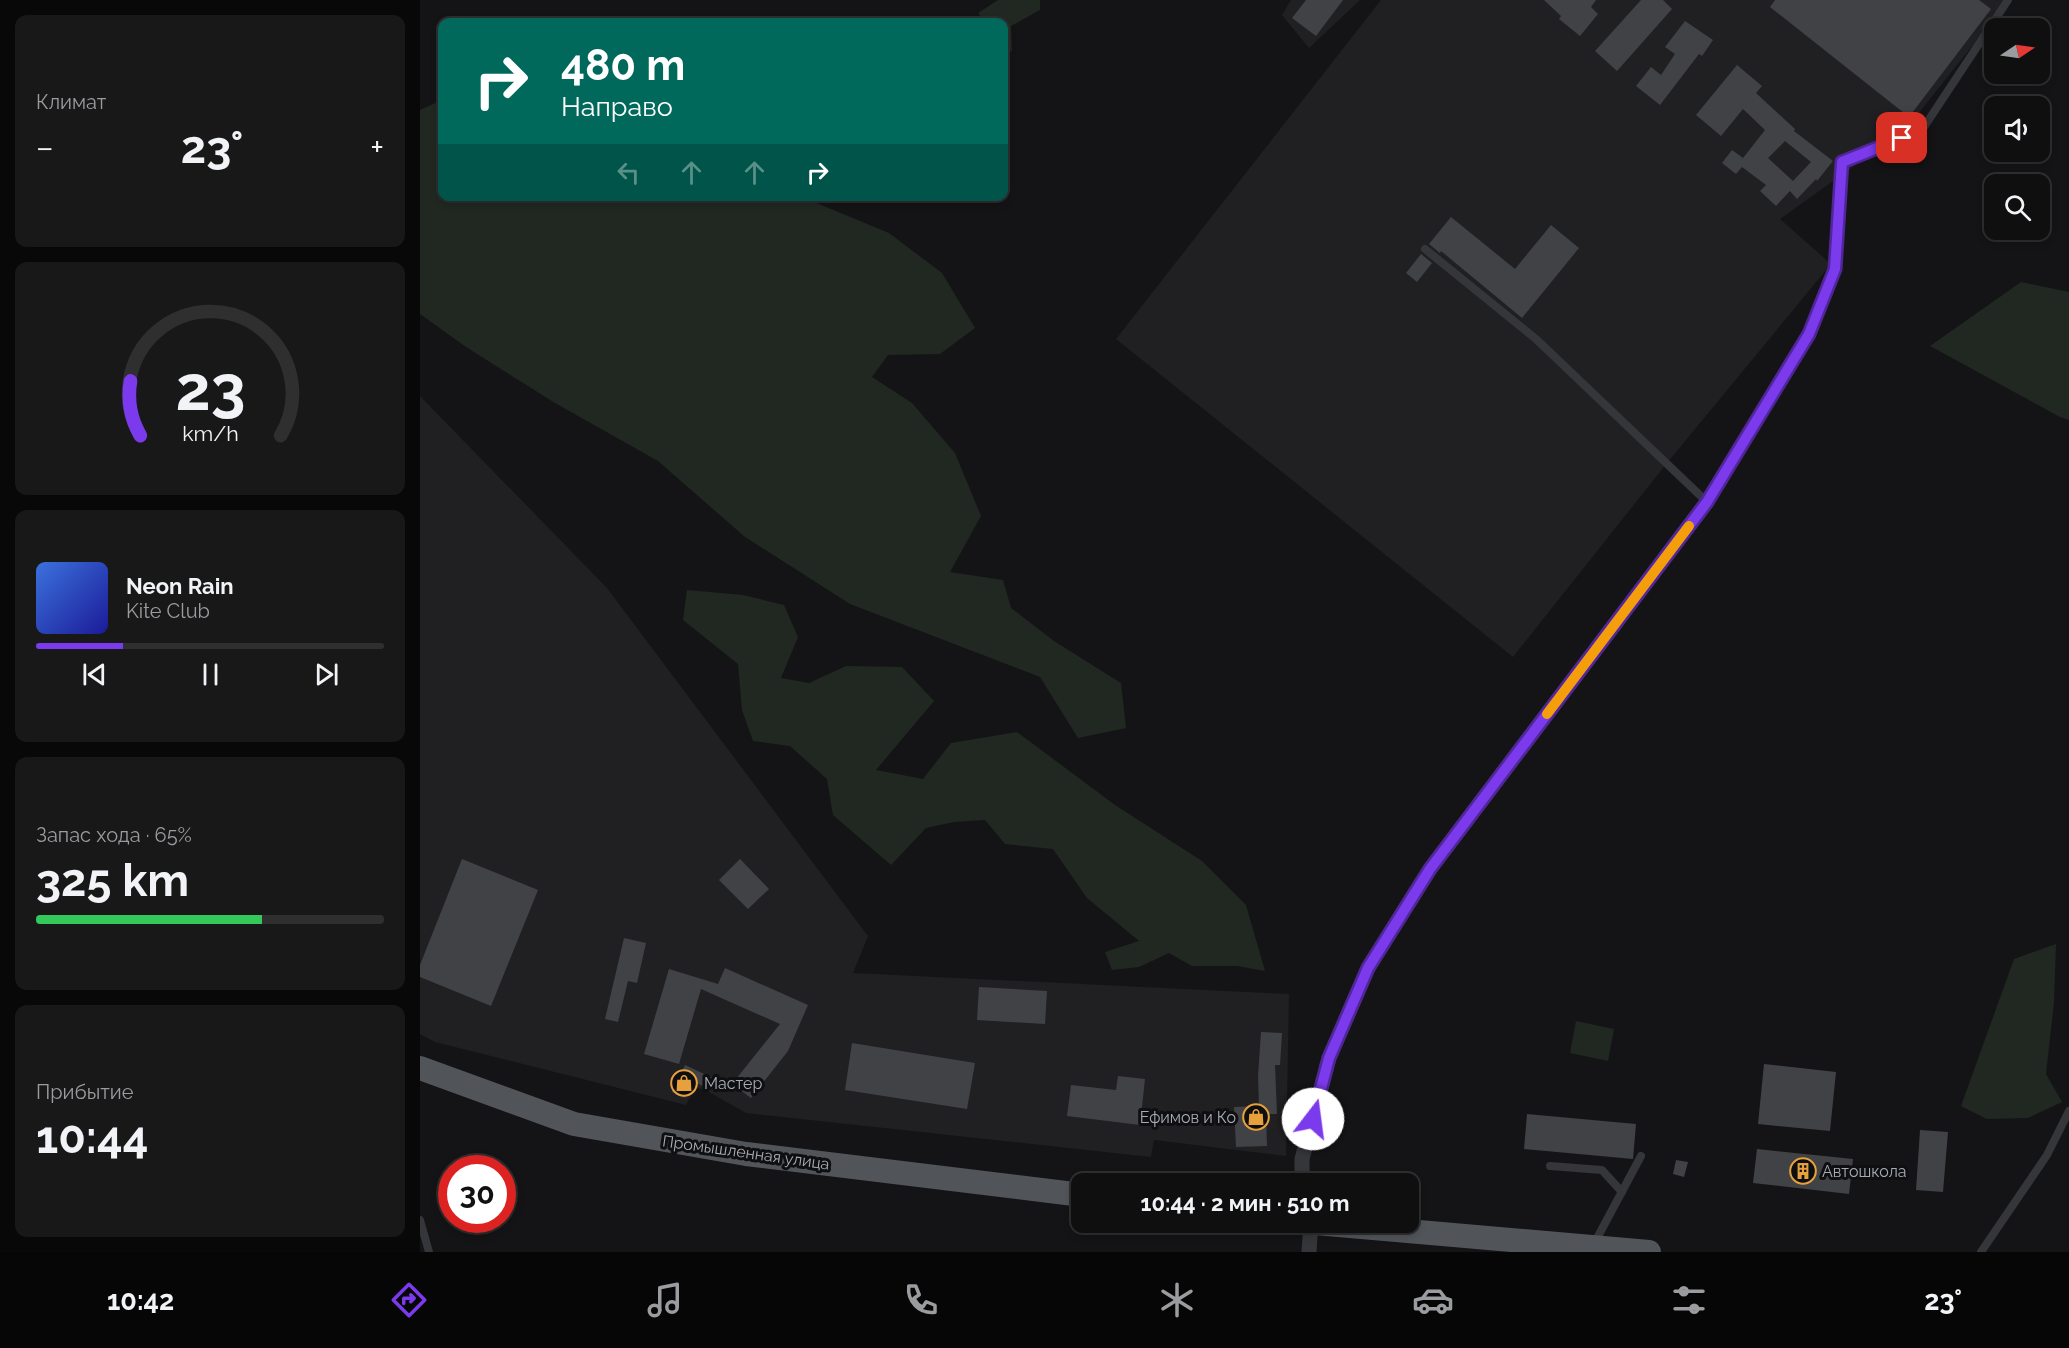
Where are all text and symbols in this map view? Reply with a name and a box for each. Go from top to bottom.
north arrow [1984,18,2050,84]
map controls [1984,18,2050,240]
text: 480 m [561,41,685,90]
icon: right [462,42,540,120]
text: Климат [36,90,106,114]
text: Направо [561,91,673,122]
button: sound [1984,96,2050,162]
pin [1876,112,1927,163]
text: 23° [181,121,243,174]
icon: arrive [1885,121,1918,154]
text: − [36,128,54,167]
text: + [370,128,384,167]
icon: left [612,156,645,189]
icon: ahead [675,156,708,189]
icon: ahead [738,156,771,189]
icon: right [801,156,834,189]
button: search [1984,174,2050,240]
text: 23 [175,351,245,425]
text: km/h [182,421,238,446]
text: Neon Rain [126,573,234,599]
text: Kite Club [126,599,210,623]
icon: previous [78,658,111,691]
icon: pause [194,658,227,691]
icon: next [310,658,343,691]
text: Запас хода · 65% [36,823,192,847]
text: 325 km [36,854,189,907]
shop icon: Мастер [669,1068,699,1098]
place label: Мастер [704,1074,762,1093]
text: Прибытие [36,1080,133,1104]
position arrow [1281,1087,1345,1151]
shop icon: Ефимов и Ко [1241,1102,1271,1132]
place label: Ефимов и Ко [1140,1108,1236,1127]
text: 10:44 [36,1111,148,1164]
street label: Промышленная улица [661,1131,831,1174]
speed limit sign: 30 [438,1155,516,1233]
building icon: Автошкола [1788,1156,1818,1186]
place label: Автошкола [1822,1162,1907,1181]
text: 10:44 · 2 мин · 510 m [1141,1190,1349,1216]
icon: directions [388,1279,430,1321]
icon: music [644,1279,686,1321]
icon: phone [900,1279,942,1321]
icon: climate [1156,1279,1198,1321]
icon: car [1412,1279,1454,1321]
icon: filters [1668,1279,1710,1321]
text: 10:42 [107,1285,174,1316]
text: 23° [1924,1285,1962,1316]

